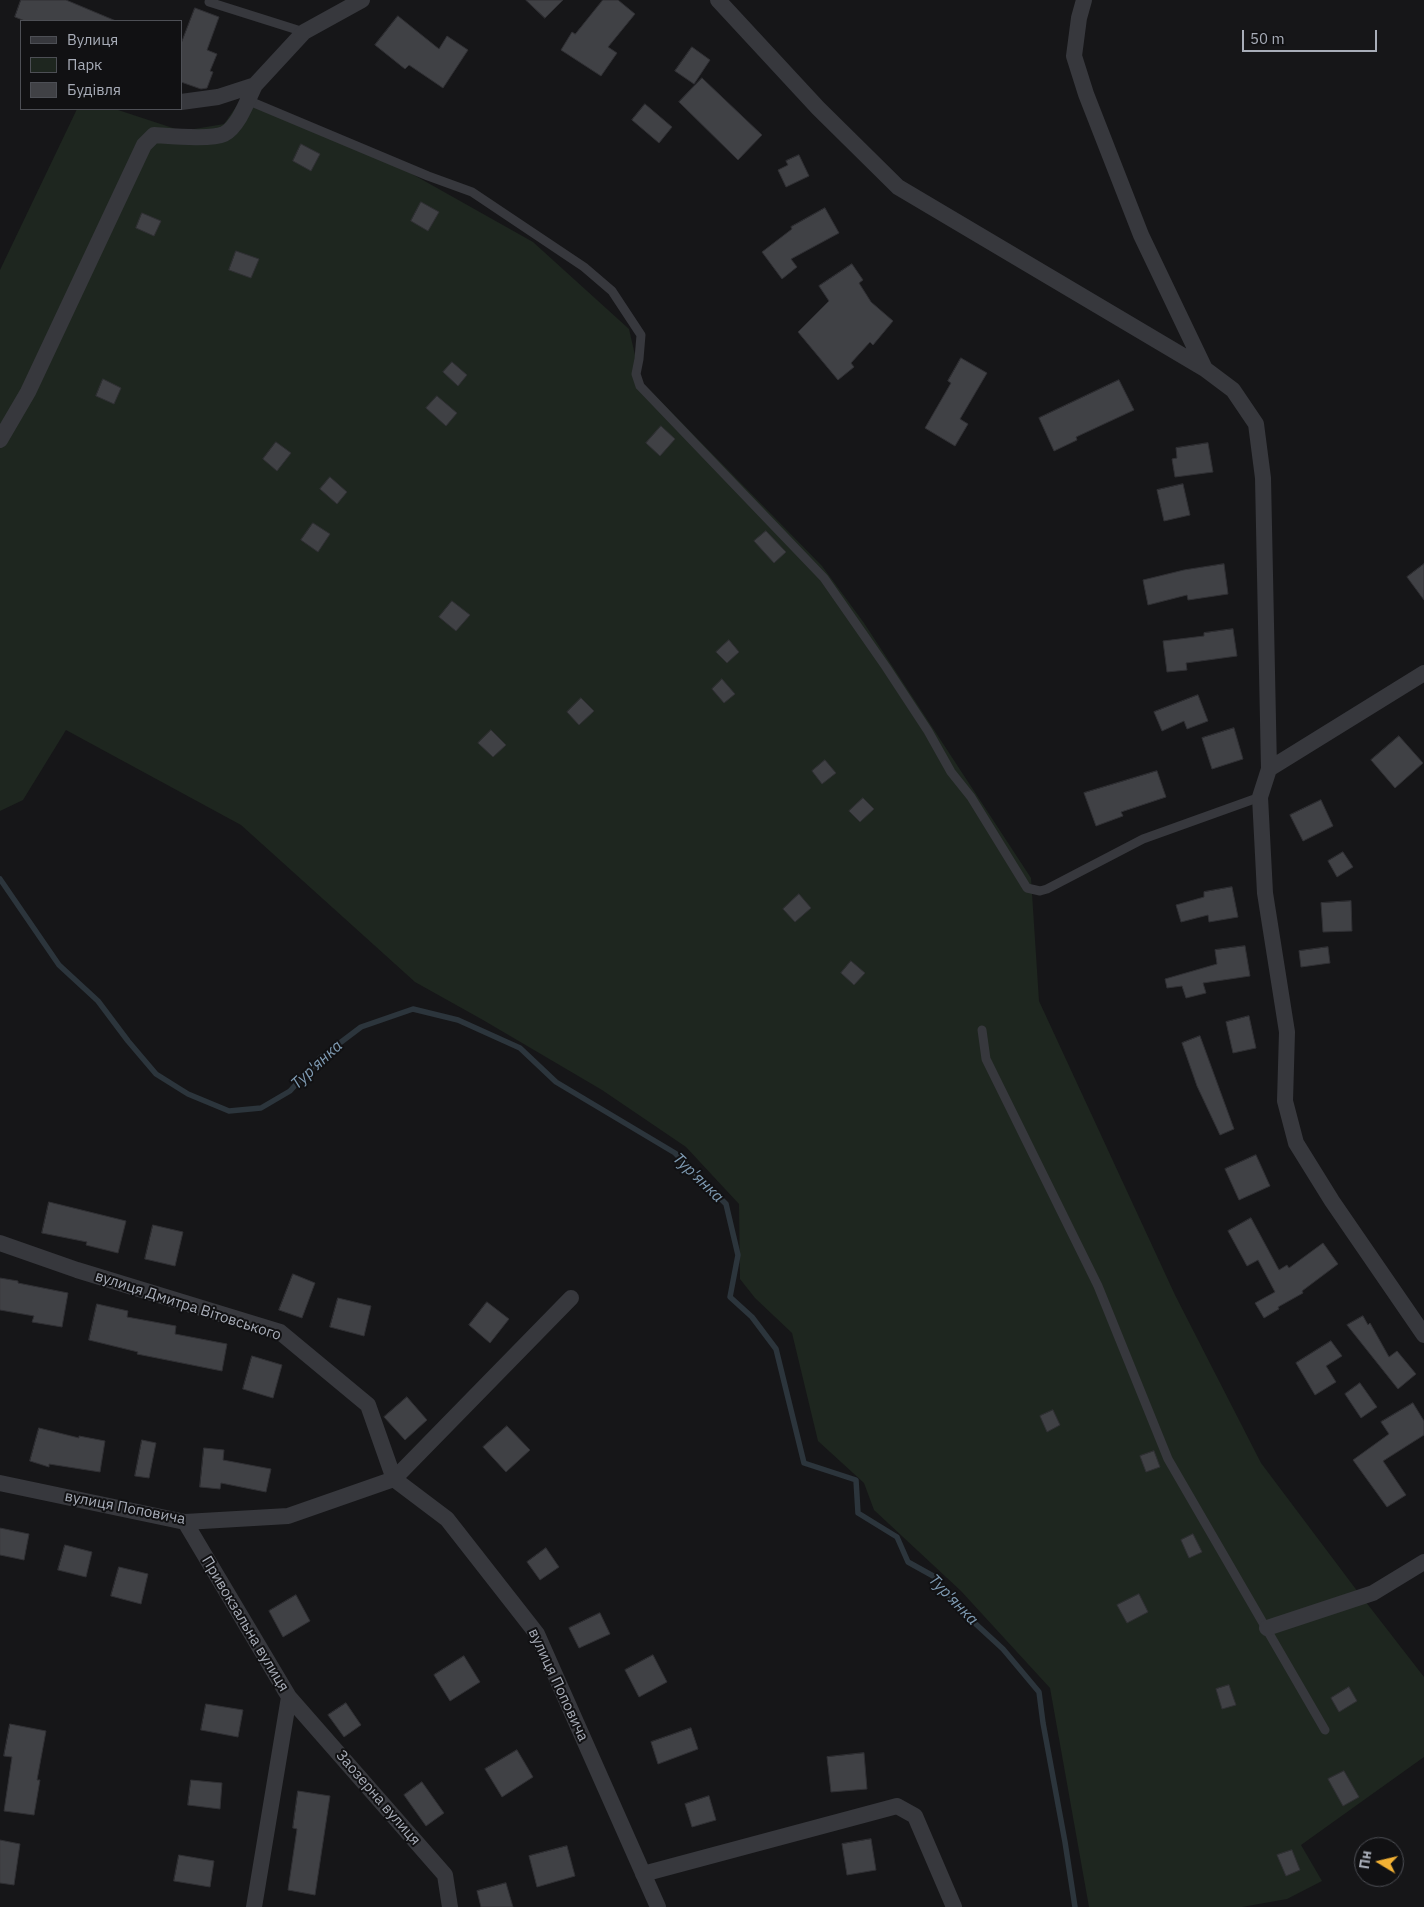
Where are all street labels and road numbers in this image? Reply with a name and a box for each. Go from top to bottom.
street label: вулиця Дмитра Вітовського [93,1267,283,1345]
street label: вулиця Поповича [63,1487,187,1529]
street label: Привокзальна вулиця [197,1553,293,1695]
street label: вулиця Поповича [524,1626,592,1744]
street label: Заозерна вулиця [332,1747,424,1849]

